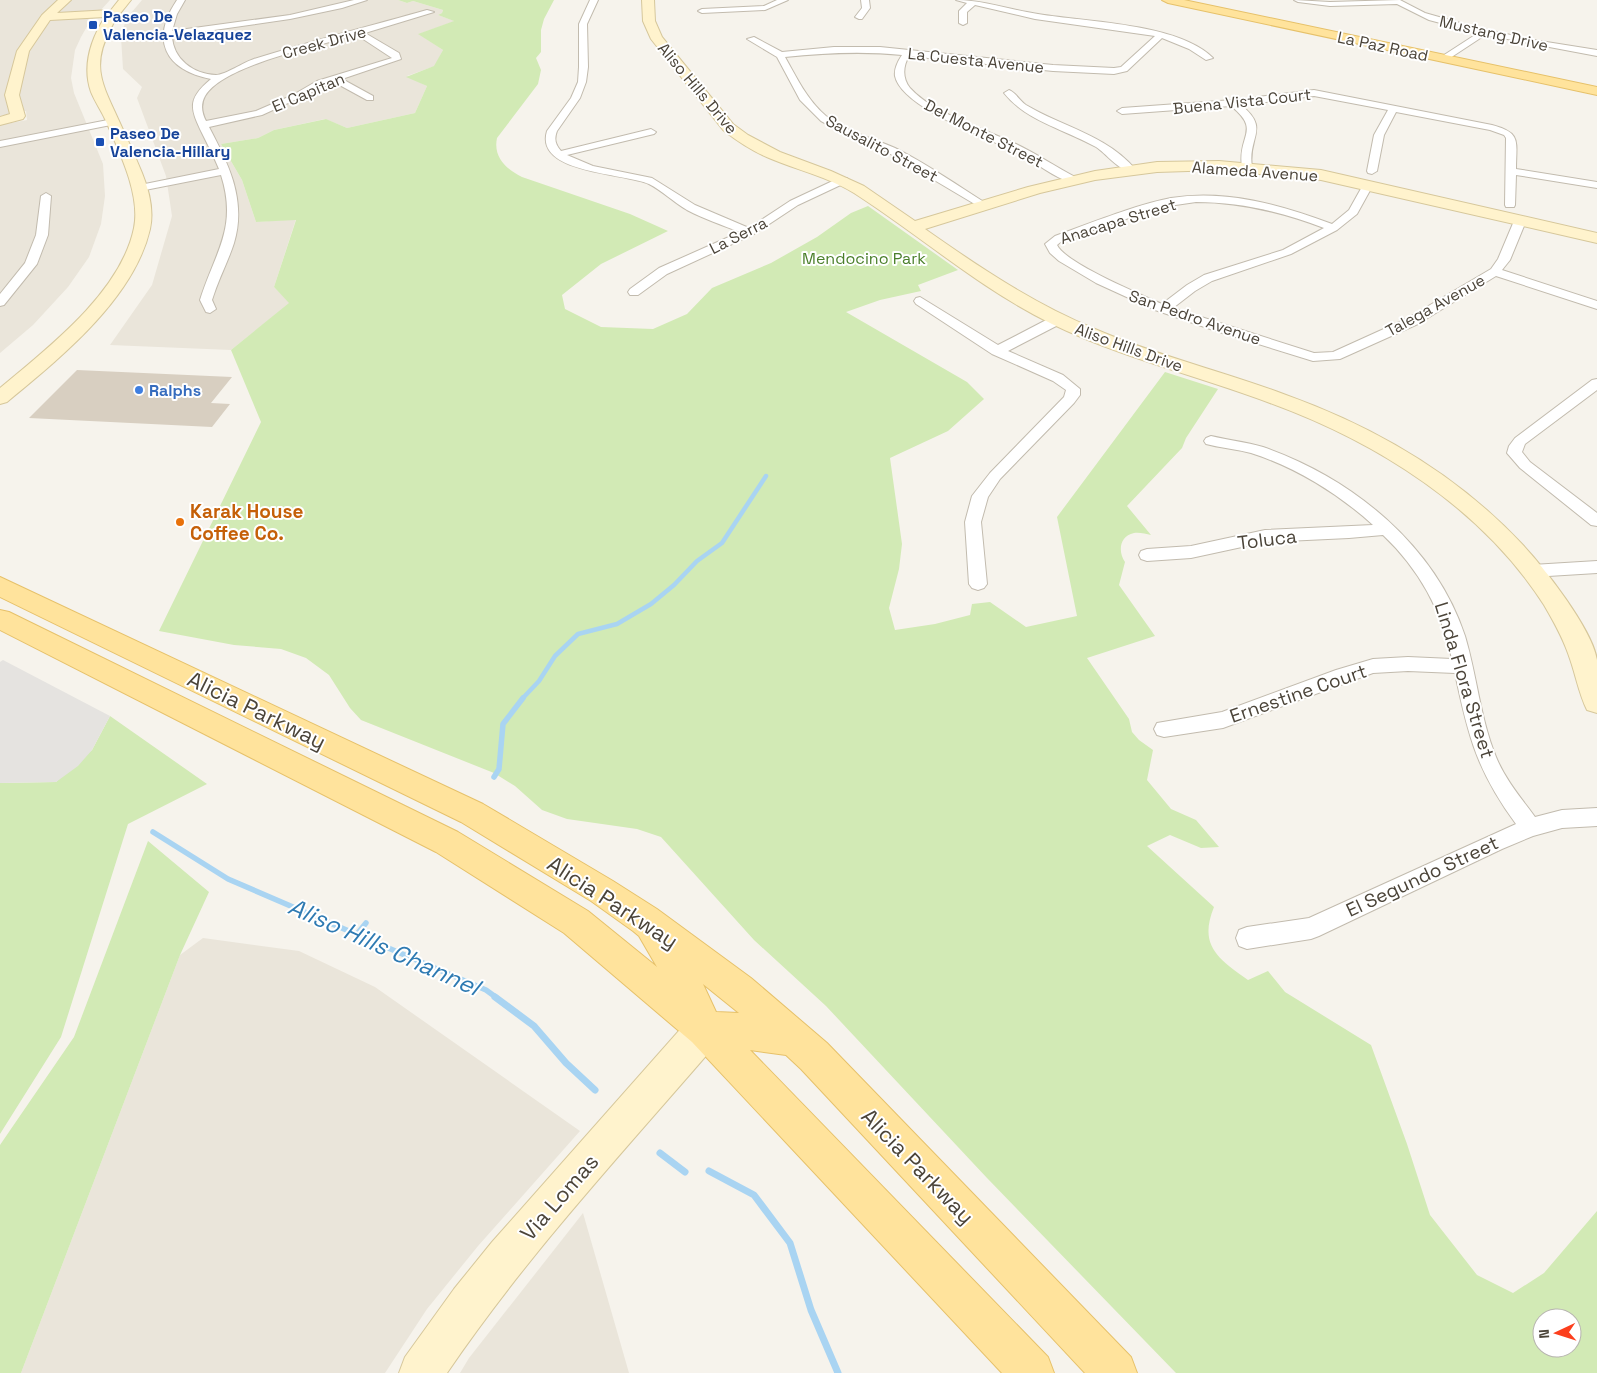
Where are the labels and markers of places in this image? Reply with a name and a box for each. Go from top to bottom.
place label: Paseo De Valencia-Velazquez [103,6,252,45]
marker: Paseo De Valencia-Velazquez [87,19,99,31]
place label: Paseo De Valencia-Hillary [110,123,230,162]
marker: Paseo De Valencia-Hillary [94,136,106,148]
place label: Ralphs [149,380,201,401]
marker: Ralphs [133,384,145,396]
place label: Karak House Coffee Co. [190,499,303,546]
marker: Karak House Coffee Co. [174,516,186,528]

